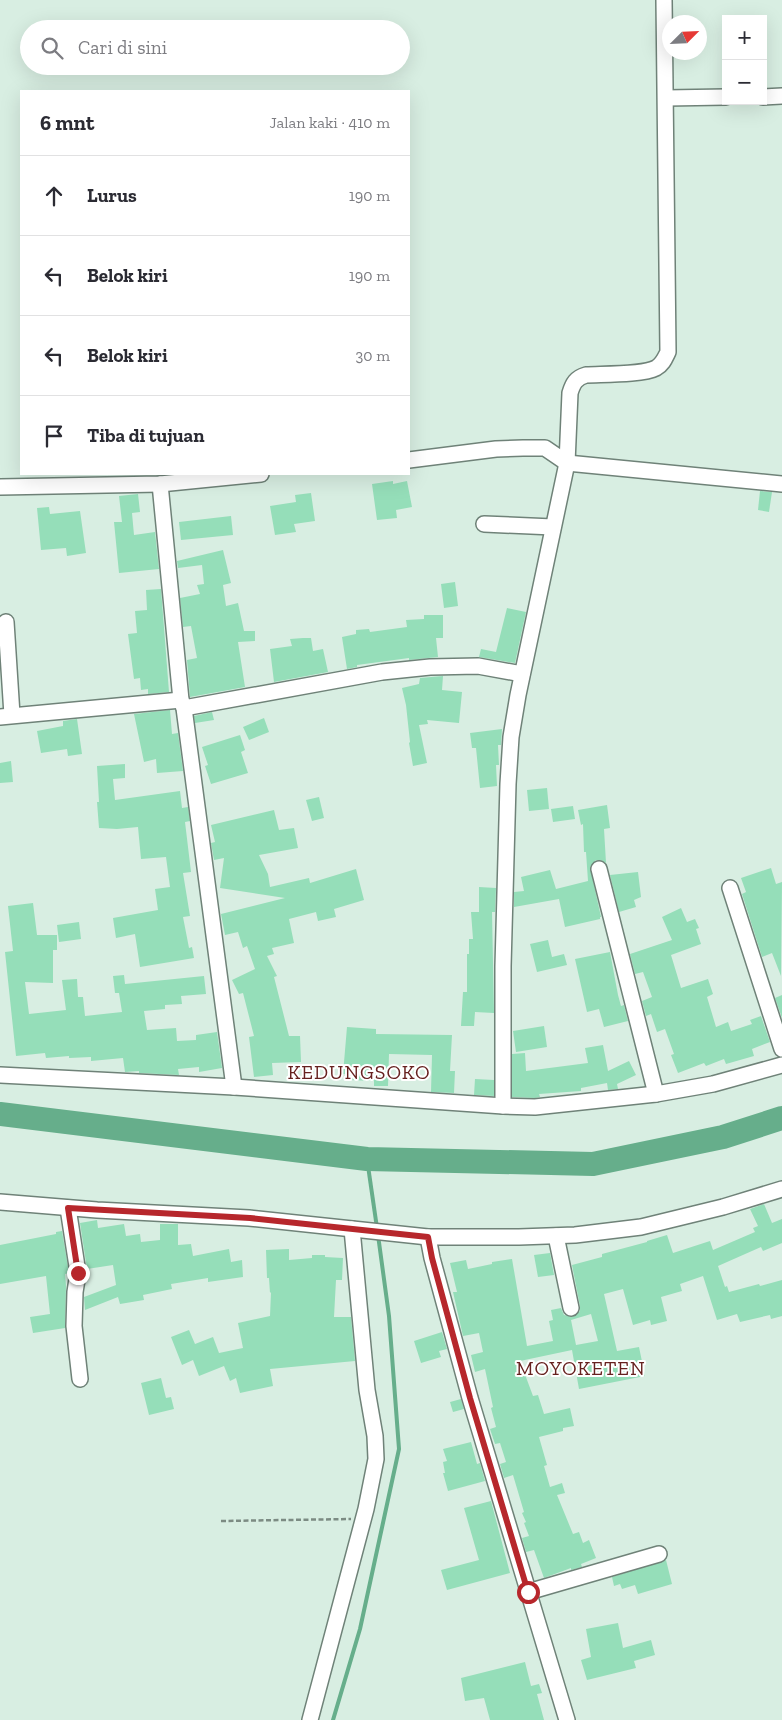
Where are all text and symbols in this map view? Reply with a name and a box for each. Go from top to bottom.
north arrow [662,15,707,60]
map controls [722,15,767,105]
button: + [722,15,767,60]
search box [20,20,410,75]
icon: search [38,34,66,62]
text: Cari di sini [78,36,167,59]
button: − [722,60,767,105]
text: 6 mnt [40,110,94,135]
text: Jalan kaki · 410 m [270,113,390,132]
icon: ahead [40,182,68,210]
text: Lurus [87,184,137,207]
text: 190 m [349,186,390,205]
icon: left [40,262,68,290]
text: Belok kiri [87,264,168,287]
text: 190 m [349,266,390,285]
icon: left [40,342,68,370]
text: Belok kiri [87,344,168,367]
text: 30 m [356,346,390,365]
icon: arrive [40,422,68,450]
text: Tiba di tujuan [87,424,204,447]
district label: KEDUNGSOKO [288,1060,430,1084]
route end [67,1262,90,1285]
district label: MOYOKETEN [516,1356,646,1380]
route start [517,1581,540,1604]

